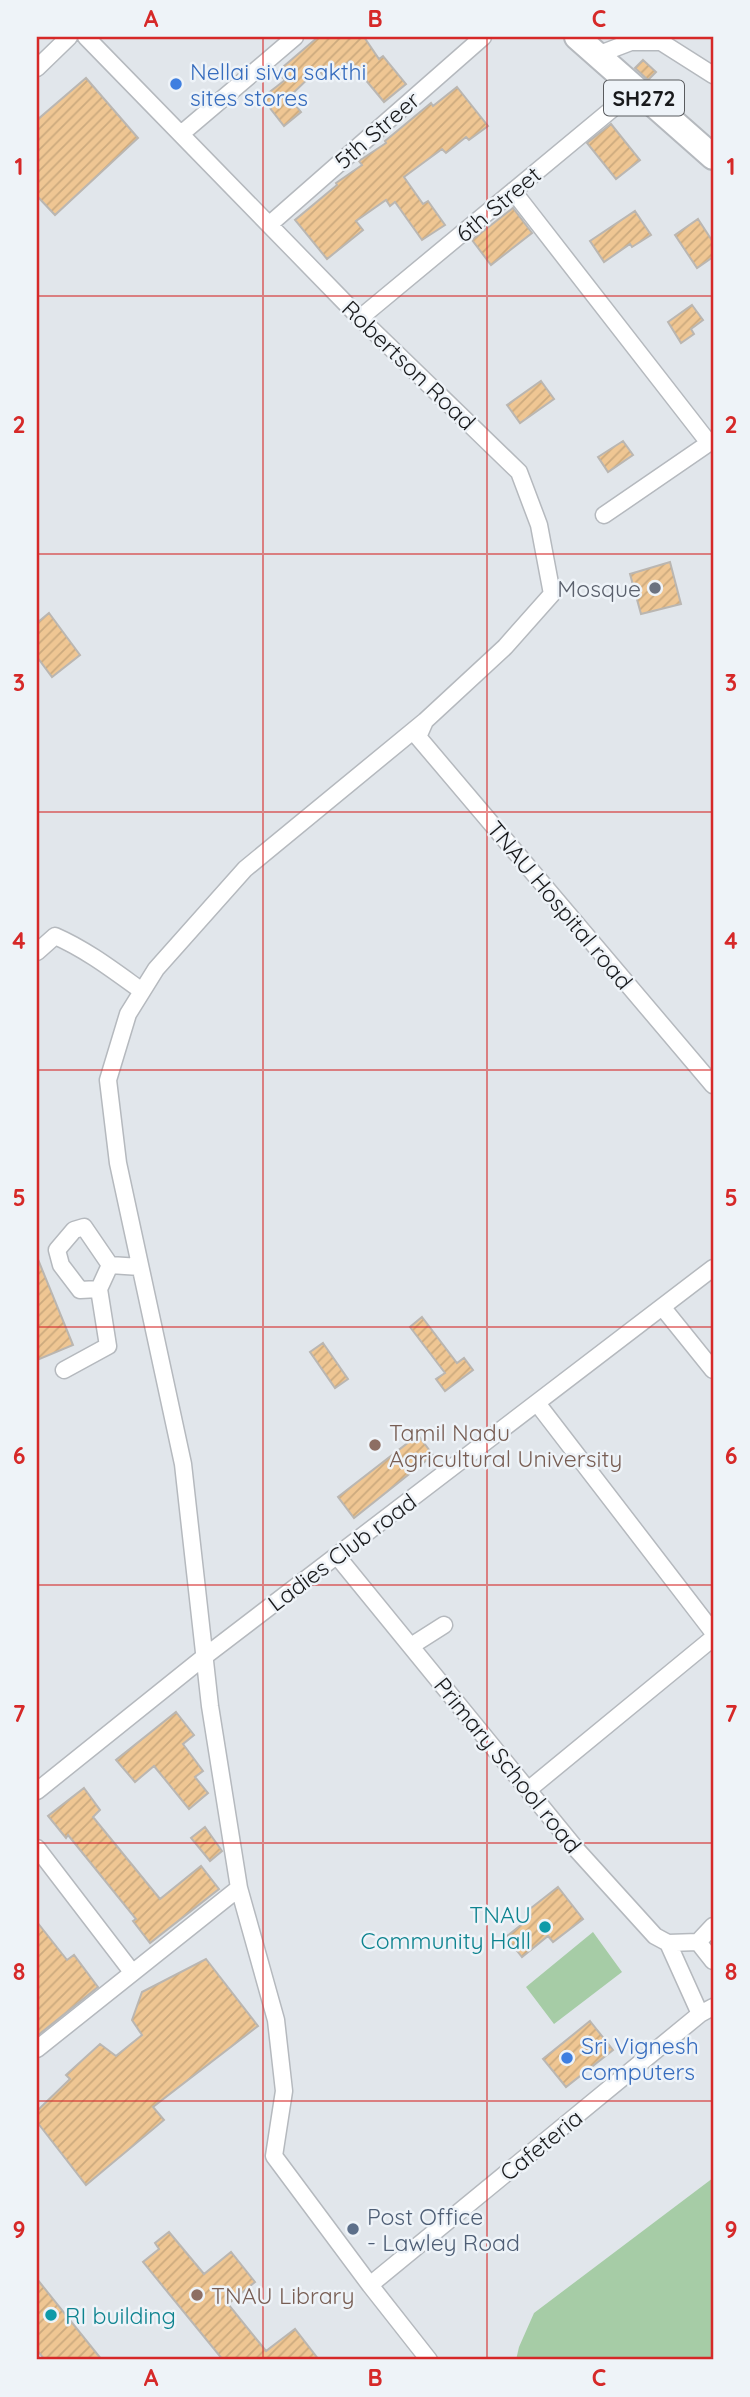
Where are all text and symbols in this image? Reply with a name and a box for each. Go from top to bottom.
text: A [144,4,159,33]
text: B [367,4,383,33]
text: C [592,4,606,33]
place label: Nellai siva sakthi sites stores [190,57,367,112]
marker: Nellai siva sakthi sites stores [168,76,184,92]
road number: SH272 [604,80,684,116]
street label: 5th Streer [328,85,426,175]
text: 1 [15,152,23,181]
text: 1 [727,152,735,181]
street label: 6th Street [449,160,547,248]
street label: Robertson Road [336,294,482,436]
text: 2 [12,410,26,439]
text: 2 [724,410,738,439]
place label: Mosque [557,574,641,603]
marker: Mosque [647,580,663,596]
text: 3 [13,668,25,697]
text: 3 [725,668,737,697]
street label: TNAU Hospital road [481,815,639,995]
text: 4 [12,926,26,955]
text: 4 [724,926,738,955]
text: 5 [12,1183,26,1212]
text: 5 [724,1183,738,1212]
place label: Tamil Nadu Agricultural University [389,1418,622,1473]
marker: Tamil Nadu Agricultural University [367,1437,383,1453]
text: 6 [13,1441,25,1470]
text: 6 [725,1441,737,1470]
street label: Ladies Club road [262,1487,422,1617]
street label: Primary School road [428,1671,588,1859]
text: 7 [13,1699,26,1728]
text: 7 [725,1699,738,1728]
place label: TNAU Community Hall [361,1900,531,1955]
marker: TNAU Community Hall [537,1919,553,1935]
text: 8 [13,1957,25,1986]
text: 8 [725,1957,737,1986]
place label: Sri Vignesh computers [581,2031,699,2086]
marker: Sri Vignesh computers [559,2050,575,2066]
street label: Cafeteria [494,2103,588,2187]
place label: Post Office - Lawley Road [367,2202,520,2257]
text: 9 [12,2215,26,2244]
text: 9 [724,2215,738,2244]
marker: Post Office - Lawley Road [345,2221,361,2237]
place label: TNAU Library [211,2281,355,2310]
marker: TNAU Library [189,2287,205,2303]
place label: RI building [65,2301,176,2330]
marker: RI building [43,2307,59,2323]
text: A [144,2363,159,2392]
text: B [367,2363,383,2392]
text: C [592,2363,606,2392]

